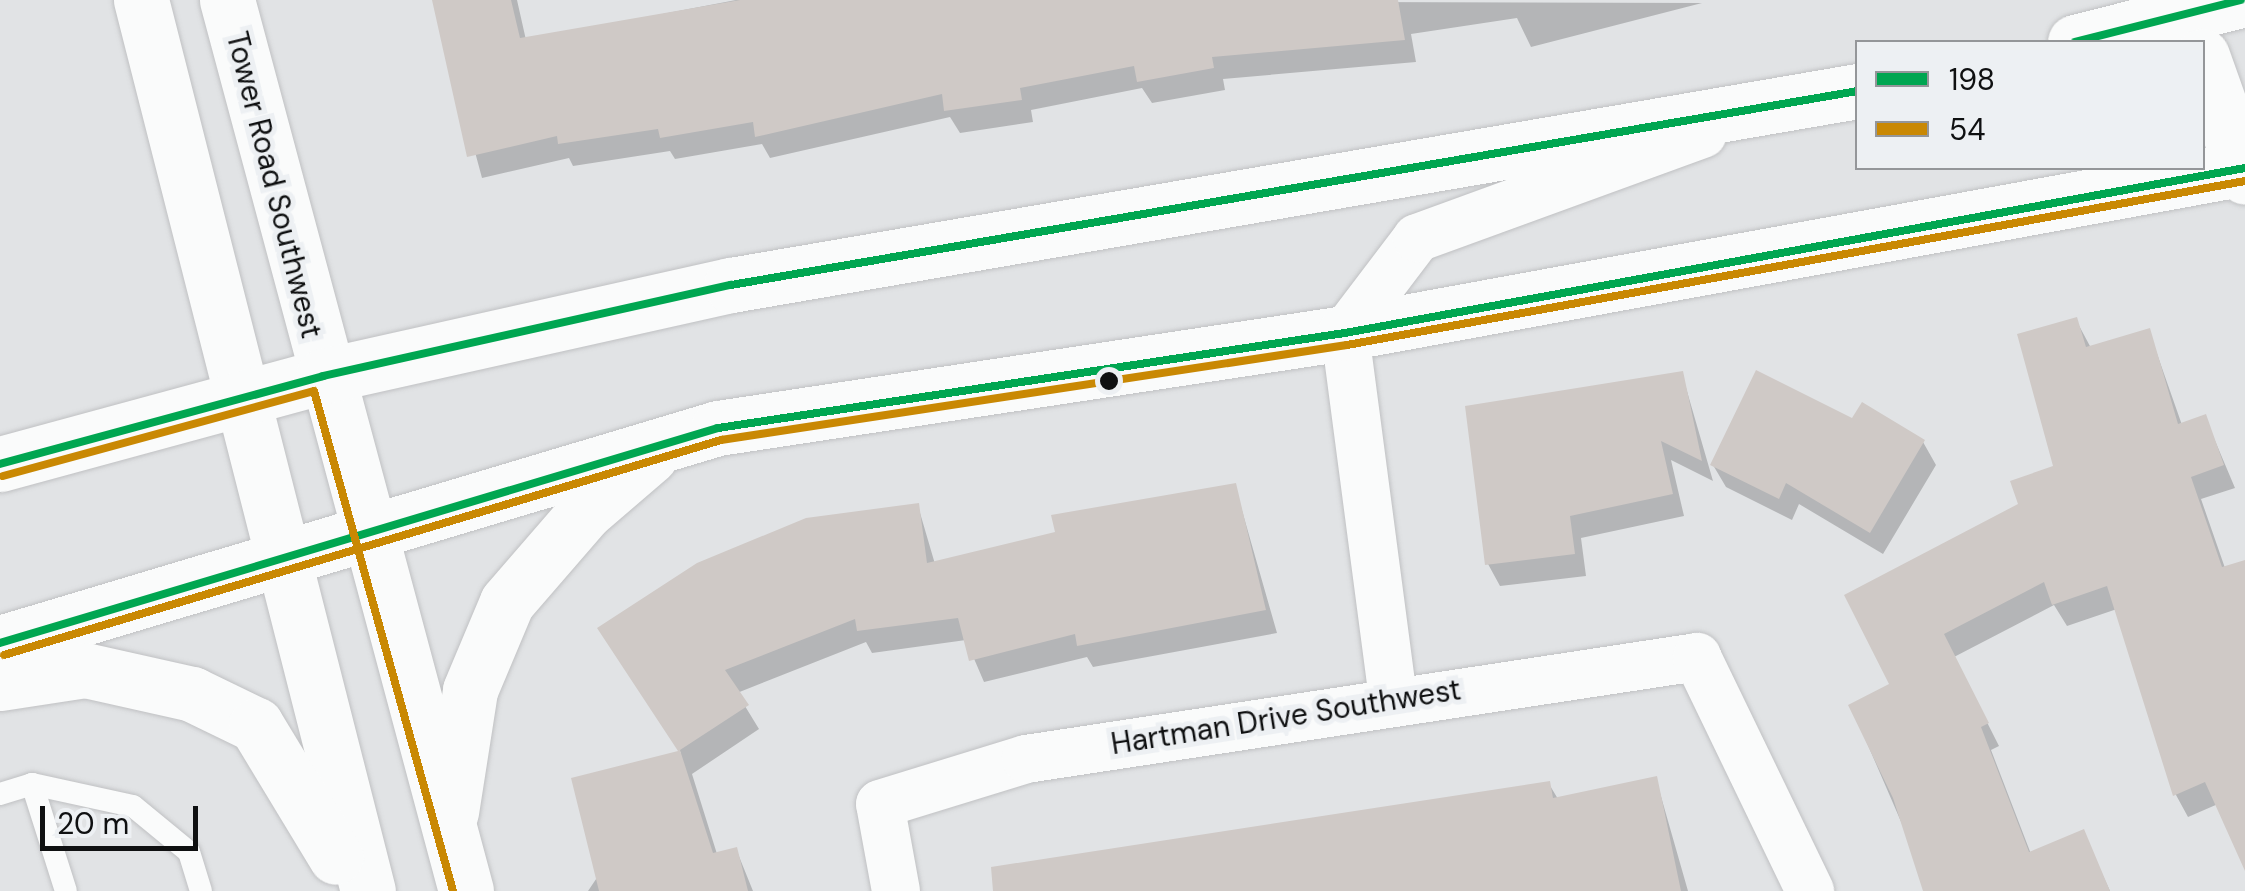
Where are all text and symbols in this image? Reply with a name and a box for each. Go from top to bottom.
street label: Tower Road Southwest [218,28,330,342]
legend [1855,40,2205,170]
text: 198 [1949,60,1995,99]
text: 54 [1949,110,1986,149]
unlabelled marker [1099,371,1119,391]
street label: Hartman Drive Southwest [1108,672,1464,762]
scale bar [45,786,202,848]
text: 20 m [57,804,129,843]

